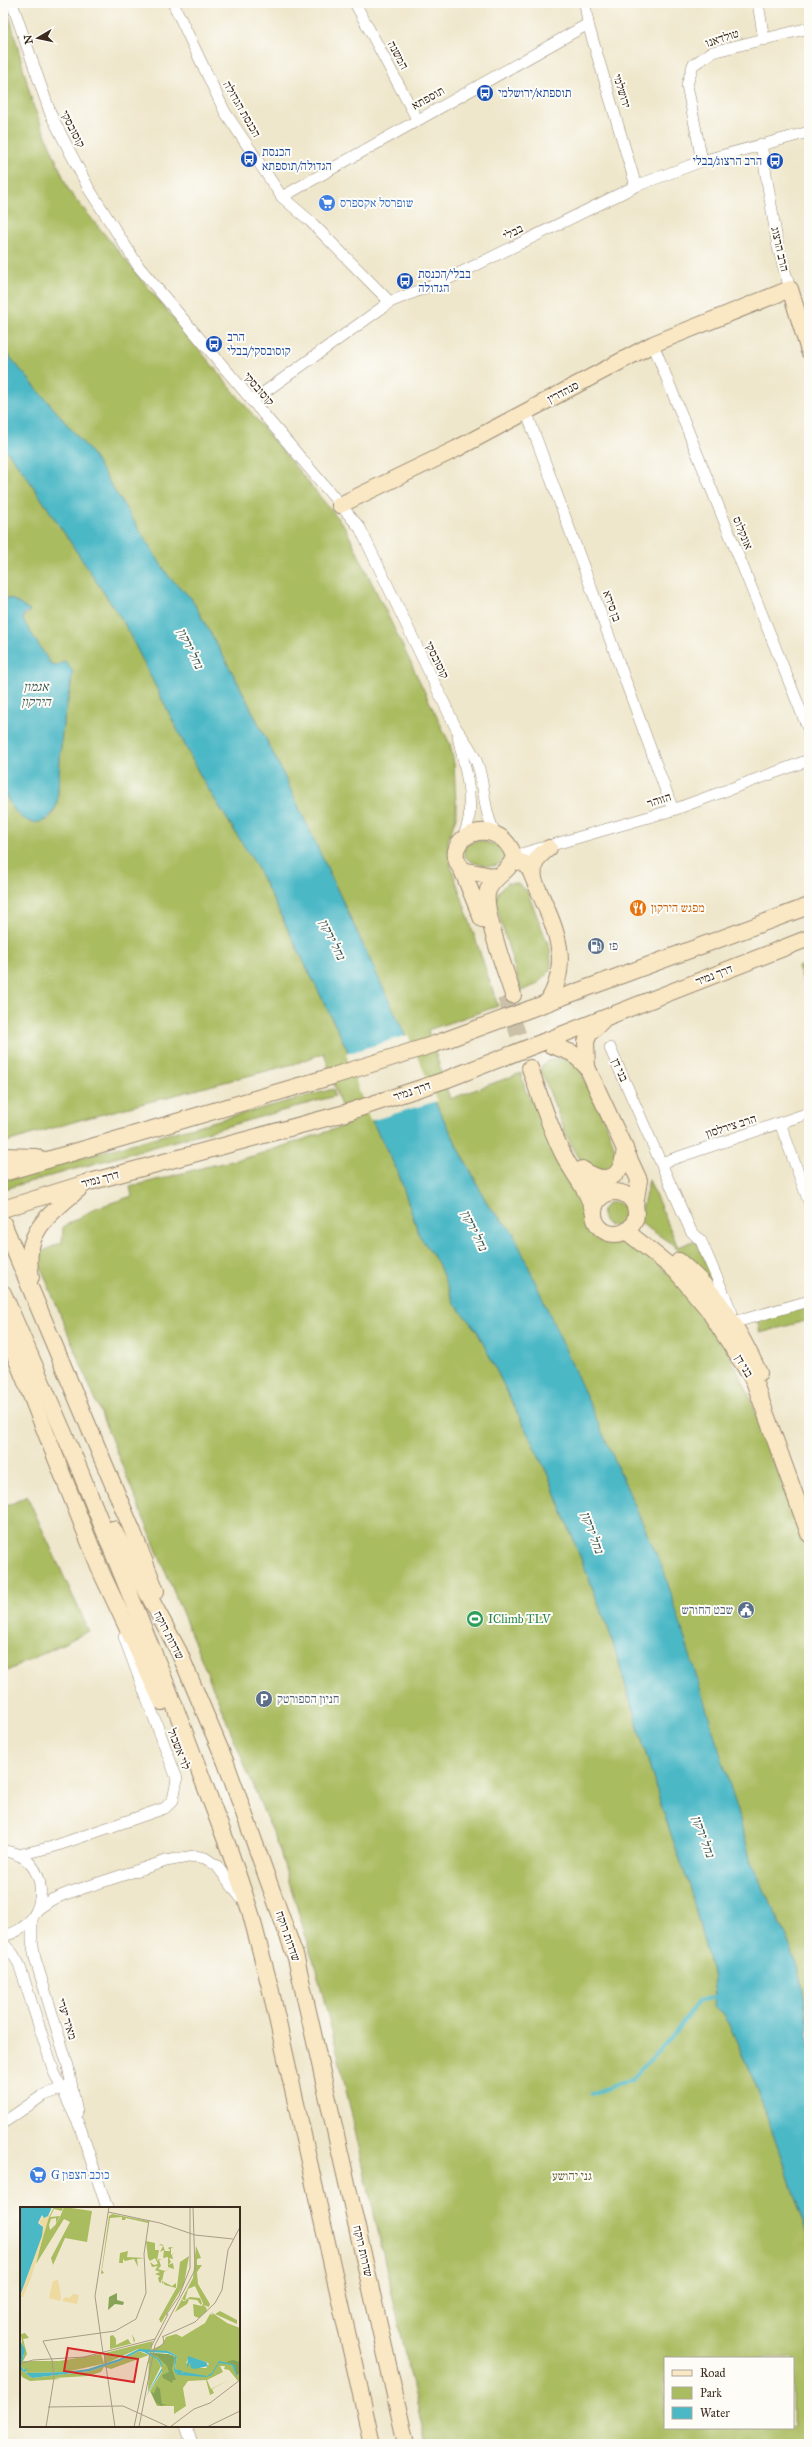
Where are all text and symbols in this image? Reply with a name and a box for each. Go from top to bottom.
north arrow [18,18,58,58]
street label: טולדאנו [703,26,741,50]
text: N [21,33,36,45]
street label: המשנה [385,38,411,72]
street label: ירושלמי [610,72,634,110]
street label: הכנסת הגדולה [220,78,264,140]
street label: תוספתא [409,83,447,113]
bus stop icon: תוספתא/ירושלמי [475,83,495,103]
place label: תוספתא/ירושלמי [498,86,572,100]
street label: קוסובסקי [58,108,88,150]
place label: הכנסת הגדולה/תוספתא [262,145,332,173]
bus stop icon: הכנסת הגדולה/תוספתא [239,149,259,169]
bus stop icon: הרב הרצוג/בבלי [765,151,785,171]
place label: הרב הרצוג/בבלי [692,154,762,168]
supermarket icon: שופרסל אקספרס [317,193,337,213]
place label: שופרסל אקספרס [340,196,413,210]
street label: בבלי [501,221,526,243]
street label: הרב הרצוג [768,225,792,273]
place label: בבלי/הכנסת הגדולה [418,267,471,295]
bus stop icon: בבלי/הכנסת הגדולה [395,271,415,291]
place label: הרב קוסובסקי/בבלי [227,330,291,358]
bus stop icon: הרב קוסובסקי/בבלי [204,334,224,354]
street label: קוסובסקי [241,369,277,409]
street label: סנהדרין [545,378,581,406]
street label: אונקלוס [730,514,756,552]
street label: בן סירא [600,588,624,624]
water label: נחל ירקון [173,626,207,673]
street label: קוסובסקי [422,639,452,681]
water label: אגמון הירקון [21,679,52,710]
street label: הזוהר [645,790,673,810]
restaurant icon: מפגש הירקון [628,898,648,918]
place label: מפגש הירקון [651,901,705,915]
water label: נחל ירקון [315,917,349,964]
fuel station icon: פז [586,936,606,956]
place label: פז [609,939,618,953]
street label: דרך נמיר [693,962,735,988]
street label: בני דן [609,1056,631,1084]
street label: דרך נמיר [391,1078,433,1104]
street label: הרב צירלסון [704,1111,758,1141]
street label: דרך נמיר [80,1167,120,1191]
water label: נחל ירקון [457,1208,491,1255]
street label: בני דן [732,1352,756,1380]
water label: נחל ירקון [577,1509,608,1557]
public building icon: שבט החורש [736,1600,756,1620]
place label: שבט החורש [682,1603,733,1617]
street label: שדרות רוקח [151,1608,187,1662]
sports icon: IClimb TLV [465,1609,485,1629]
place label: IClimb TLV [488,1612,551,1626]
parking icon: חניון הספורטק [254,1689,274,1709]
place label: חניון הספורטק [277,1692,339,1706]
street label: לוי אשכול [165,1726,193,1772]
water label: נחל ירקון [688,1813,719,1861]
street label: שדרות רוקח [273,1909,303,1963]
street label: מאיר יערי [54,1997,80,2041]
supermarket icon: G כוכב הצפון [28,2165,48,2185]
place label: G כוכב הצפון [51,2168,110,2182]
park label: גני יהושע [552,2169,592,2183]
inset map [20,2207,240,2427]
street label: שדרות רוקח [350,2224,376,2278]
legend [664,2357,794,2429]
text: Road [700,2366,726,2380]
text: Park [700,2386,722,2400]
text: Water [700,2406,730,2420]

